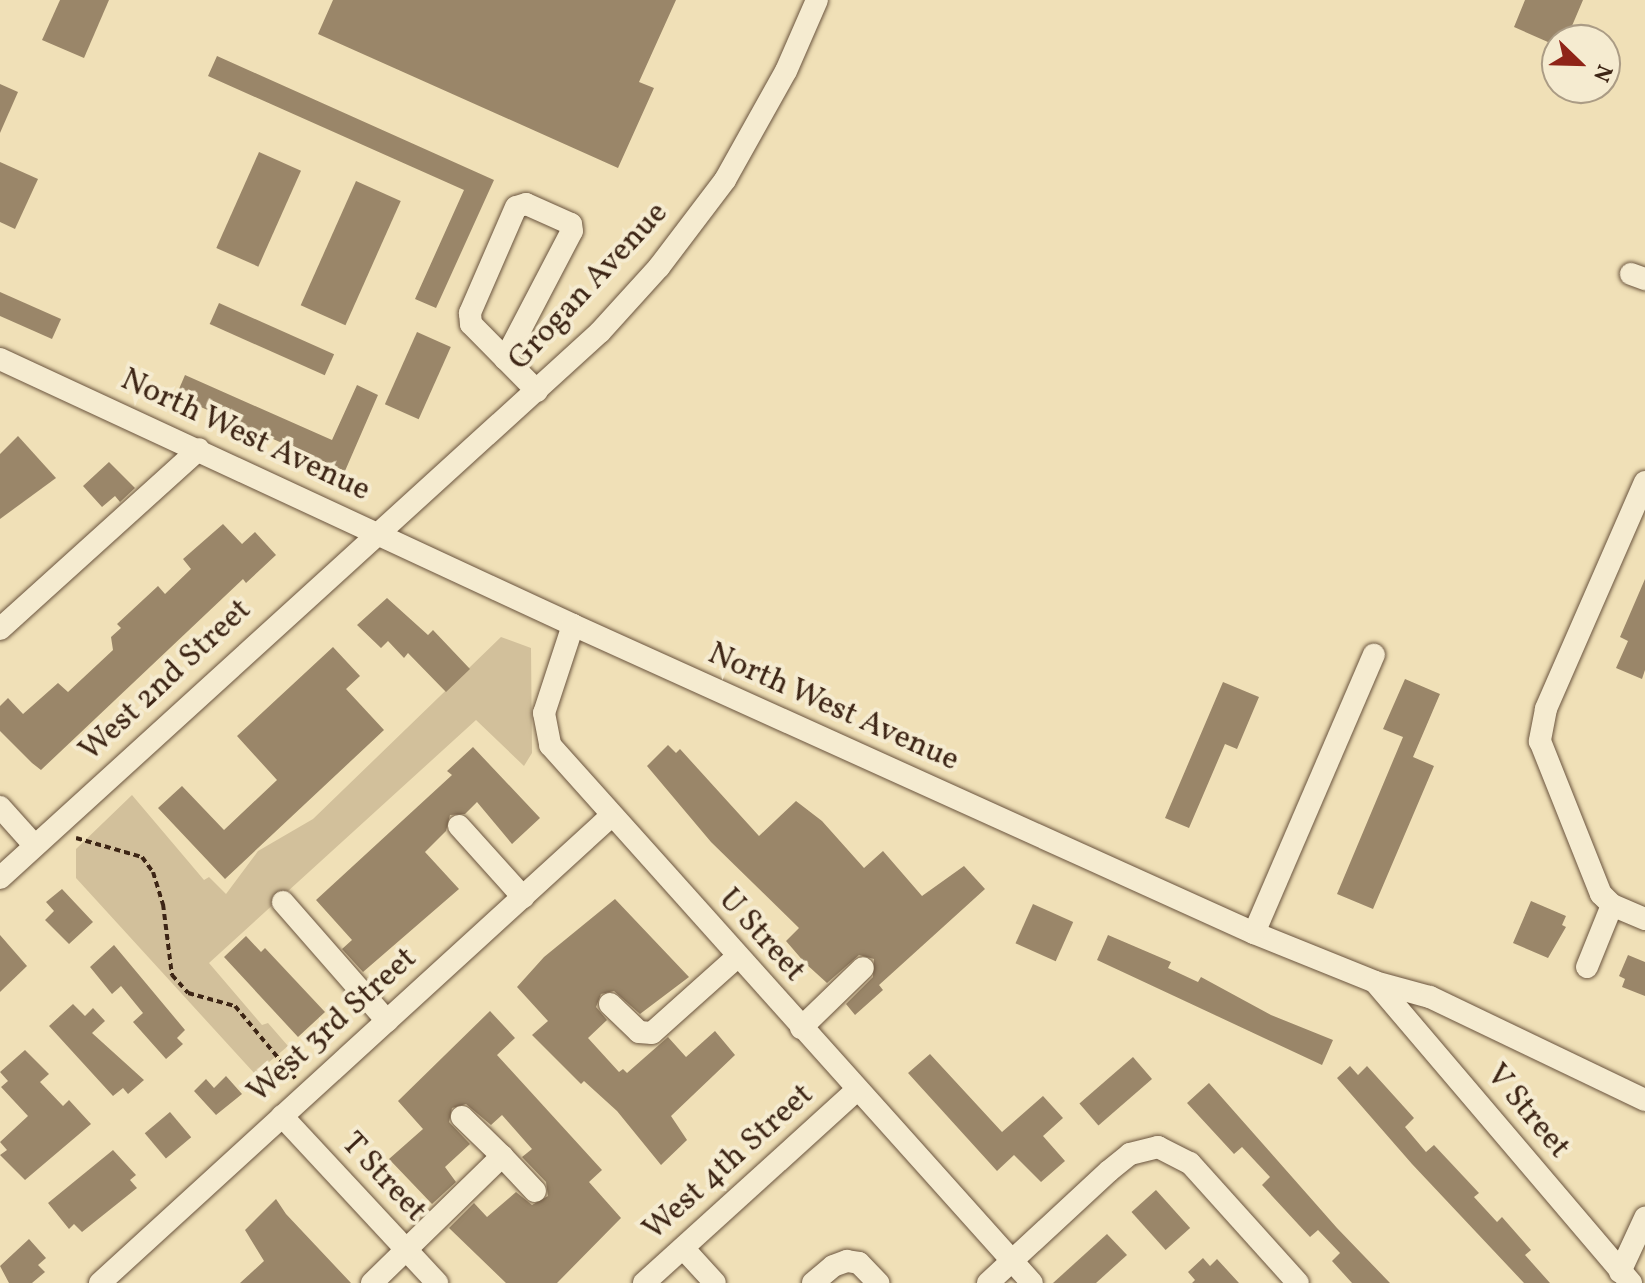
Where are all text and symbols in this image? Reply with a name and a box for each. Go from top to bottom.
north arrow [1541,24,1621,104]
text: N [1584,59,1619,86]
street label: Grogan Avenue [501,195,677,379]
street label: North West Avenue [114,361,376,511]
street label: West 2nd Street [72,592,260,770]
street label: North West Avenue [701,635,965,781]
street label: U Street [709,882,813,990]
street label: West 3rd Street [241,940,425,1112]
street label: V Street [1476,1057,1578,1167]
street label: West 4th Street [636,1077,822,1249]
street label: T Street [332,1125,434,1231]

